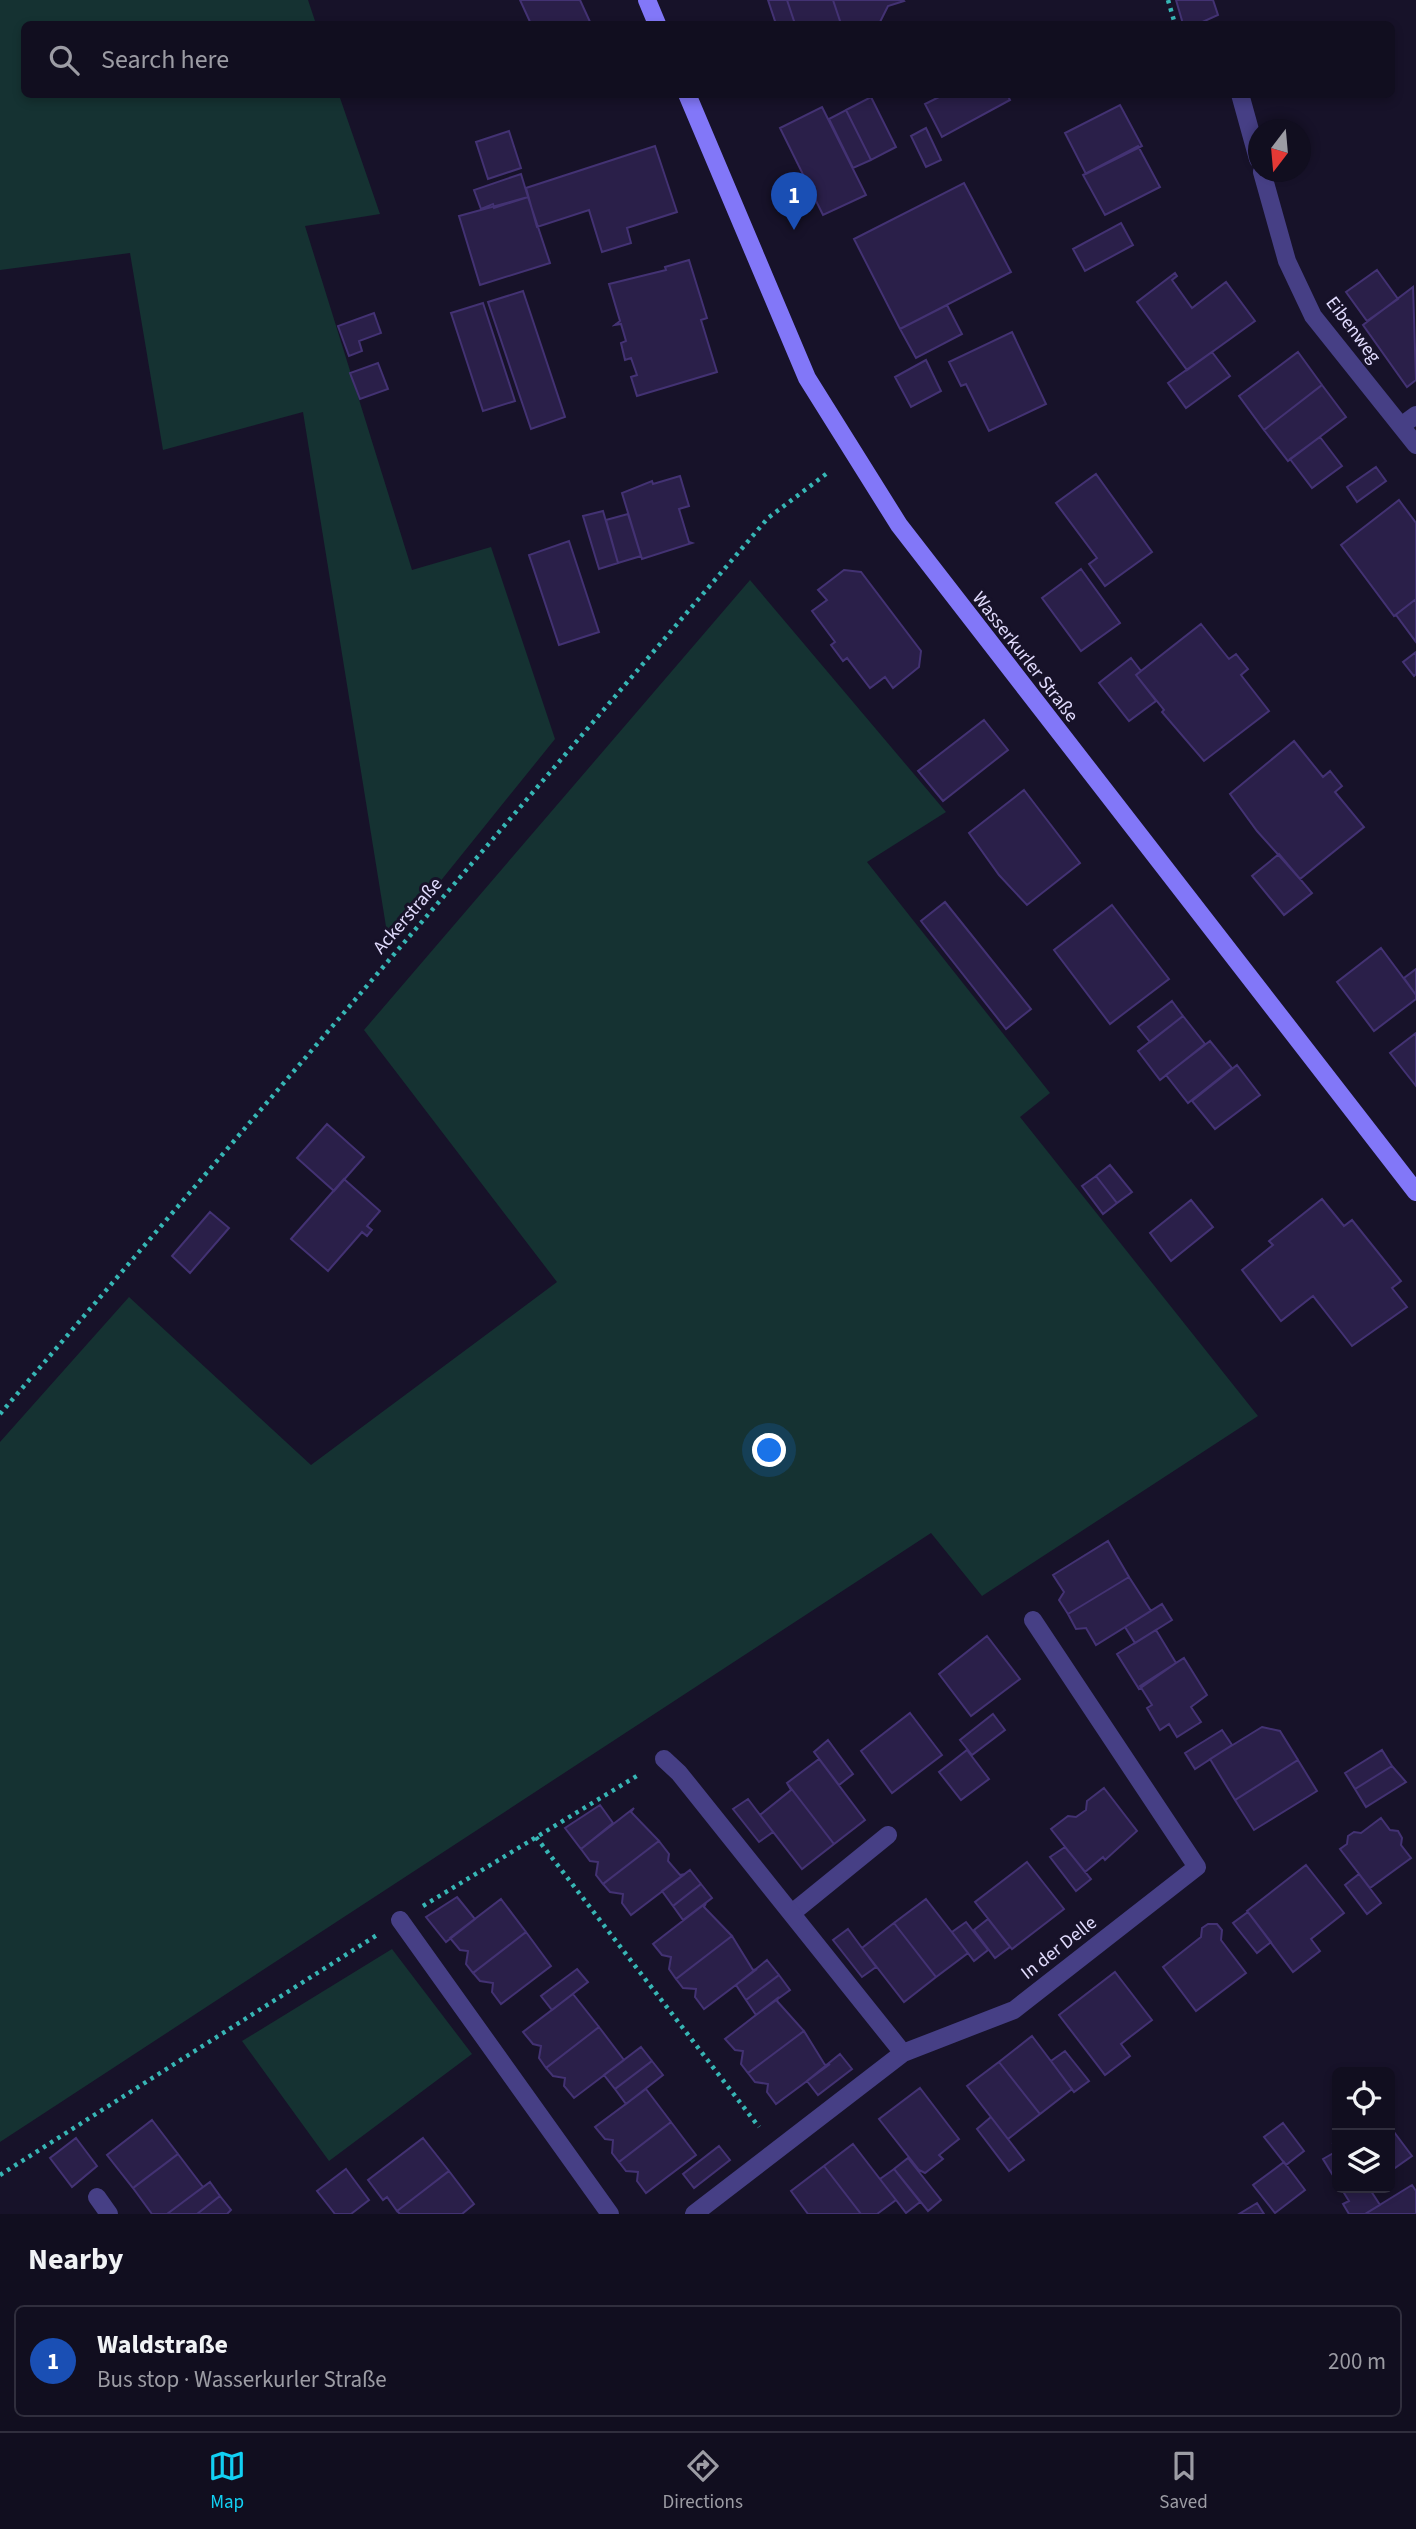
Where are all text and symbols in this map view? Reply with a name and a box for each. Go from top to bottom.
search box [21,21,1395,98]
icon: search [45,41,83,79]
text: Search here [101,41,229,78]
north arrow [1248,119,1311,182]
pin: 1 [771,172,817,230]
street label: Eibenweg [1319,291,1387,369]
street label: Wasserkurler Straße [965,586,1085,728]
street label: Ackerstraße [367,872,449,960]
your location [752,1433,786,1467]
street label: In der Delle [1015,1910,1103,1986]
map controls [1332,2067,1395,2193]
button: locate [1332,2067,1395,2130]
button: layers [1332,2130,1395,2193]
text: Nearby [28,2238,123,2281]
text: Waldstraße [97,2326,228,2363]
text: 1 [47,2345,59,2378]
text: 200 m [1328,2345,1386,2378]
text: Bus stop · Wasserkurler Straße [97,2363,387,2396]
tab: Map [208,2447,246,2516]
tab: Directions [663,2447,743,2516]
tab: Saved [1159,2447,1208,2516]

